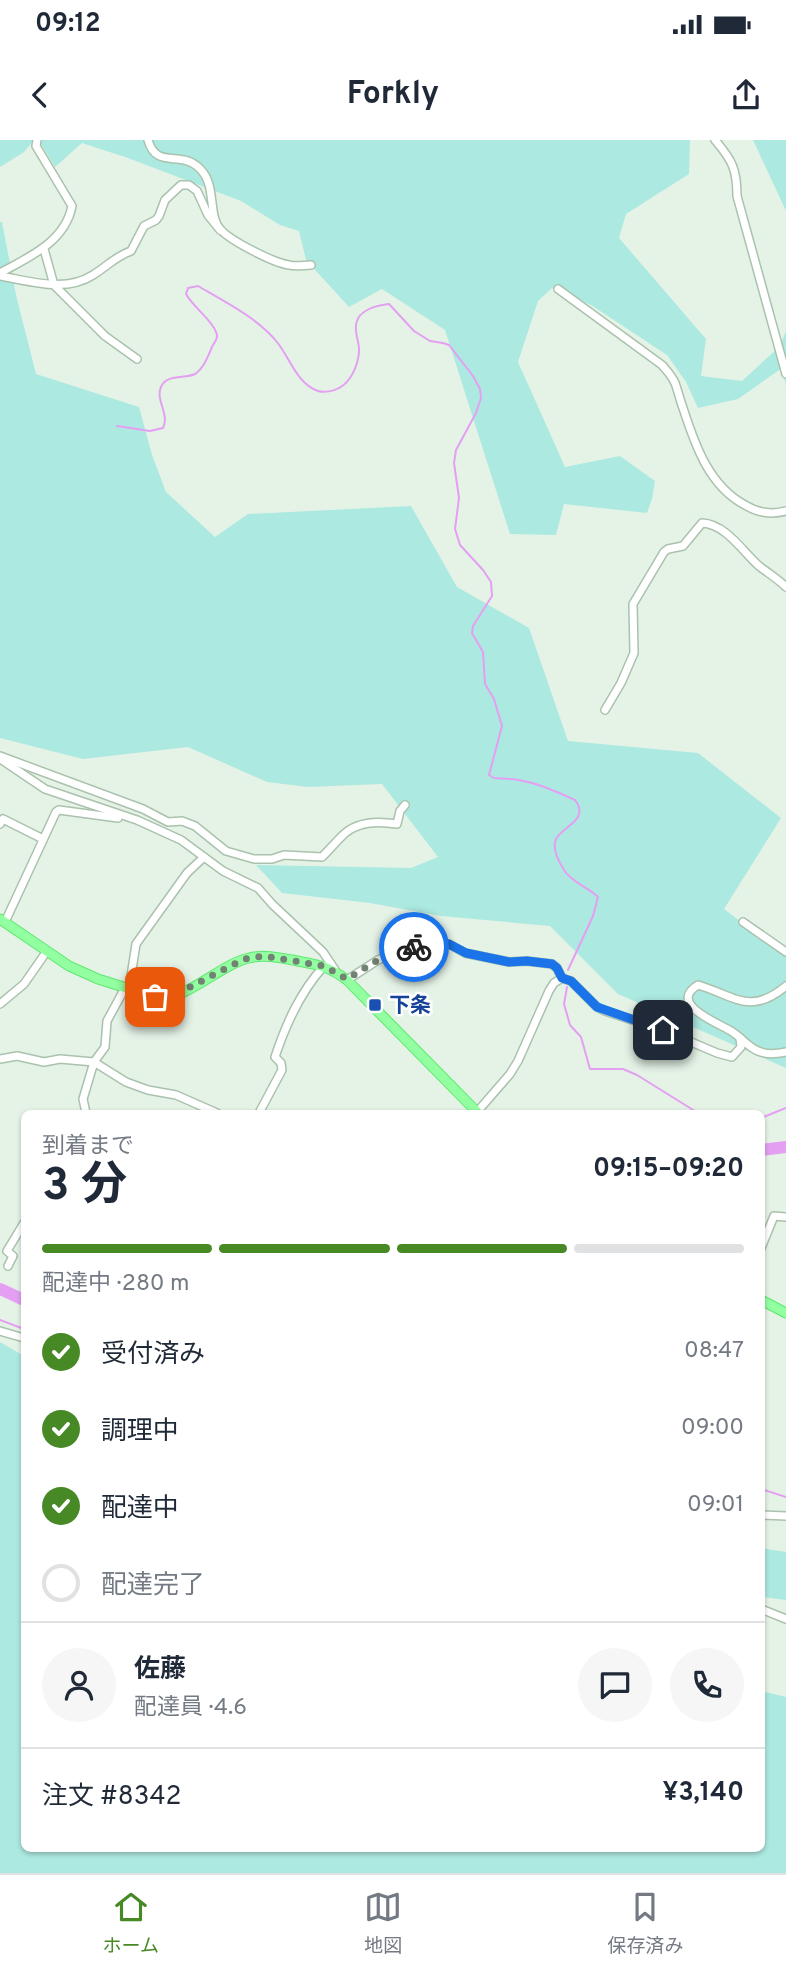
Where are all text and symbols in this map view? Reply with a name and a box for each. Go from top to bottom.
text: 09:12 [35,8,101,41]
text: Forkly [347,75,439,115]
icon: back [21,76,59,114]
icon: share [727,76,765,114]
courier [379,912,449,982]
icon: bike [395,928,433,966]
pin [125,967,185,1027]
icon: bag [136,978,174,1016]
place label: 下条 [389,993,431,1020]
marker: 下条 [367,997,383,1013]
pin [633,1000,693,1060]
icon: home [644,1011,682,1049]
text: 到着まで [42,1133,134,1162]
text: 09:15–09:20 [593,1153,744,1186]
text: 3 分 [42,1158,127,1217]
text: 配達中 · 280 m [42,1270,189,1299]
icon: check [42,1333,80,1371]
text: 08:47 [684,1337,744,1366]
text: 受付済み [101,1339,205,1372]
icon: check [42,1410,80,1448]
text: 09:00 [681,1414,744,1443]
text: 調理中 [101,1416,179,1449]
icon: check [42,1487,80,1525]
text: 09:01 [687,1491,744,1520]
text: 配達中 [101,1493,179,1526]
text: 配達完了 [101,1570,205,1603]
button: person [42,1648,116,1722]
button: chat [578,1648,652,1722]
button: phone [670,1648,744,1722]
text: 佐藤 [134,1654,186,1687]
text: 配達員 · 4.6 [134,1694,247,1723]
text: ¥3,140 [663,1777,744,1810]
text: 注文 #8342 [42,1781,181,1814]
tab: ホーム [103,1888,159,1959]
tab: 地図 [364,1888,402,1959]
tab: 保存済み [607,1888,683,1959]

